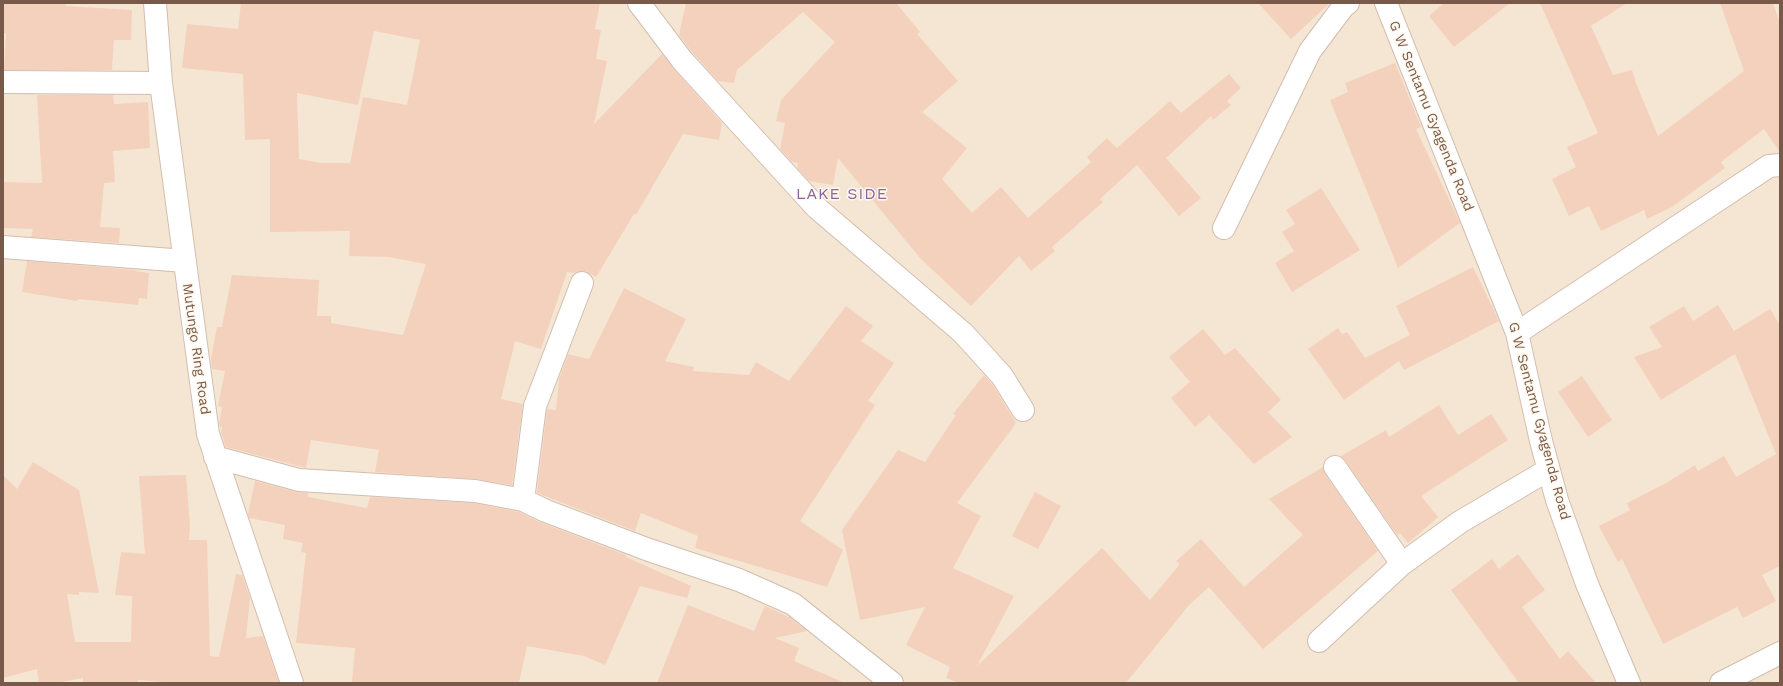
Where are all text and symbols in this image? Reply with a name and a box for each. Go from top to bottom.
street label: G W Sentamu Gyagenda Road [1385,18,1477,214]
district label: LAKE SIDE [796,184,888,204]
street label: Mutungo Ring Road [178,282,214,416]
street label: G W Sentamu Gyagenda Road [1504,320,1574,522]

